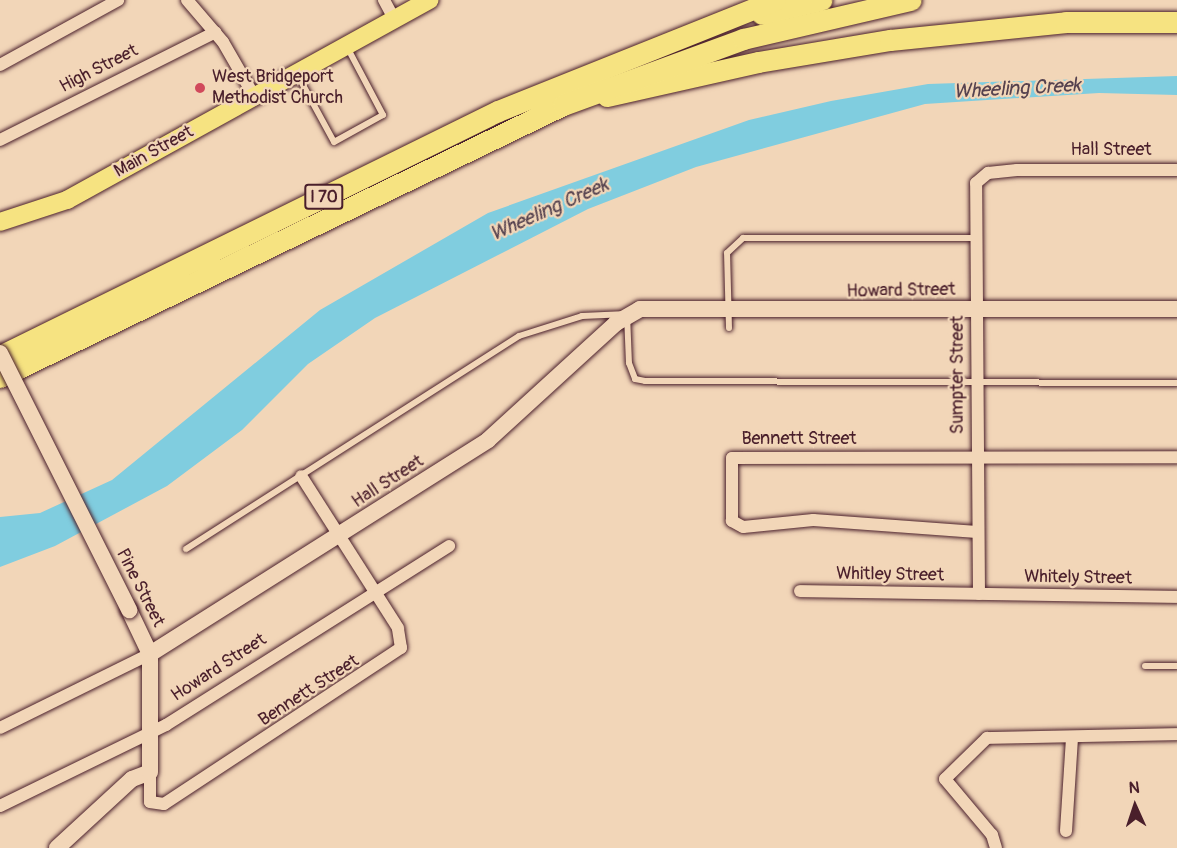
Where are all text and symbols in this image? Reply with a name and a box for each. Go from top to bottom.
street label: High Street [56,40,142,98]
place label: West Bridgeport Methodist Church [212,67,343,110]
water label: Wheeling Creek [953,73,1081,103]
marker: West Bridgeport Methodist Church [193,81,207,95]
street label: Main Street [111,121,197,183]
street label: Hall Street [1070,139,1152,161]
water label: Wheeling Creek [486,172,612,246]
road number: I 70 [303,184,345,210]
street label: Howard Street [846,279,956,303]
street label: Sumpter Street [947,316,969,434]
street label: Bennett Street [741,428,857,450]
street label: Hall Street [348,451,428,513]
street label: Pine Street [111,545,169,631]
street label: Whitley Street [836,563,944,587]
street label: Whitely Street [1024,566,1132,590]
street label: Howard Street [167,629,271,707]
street label: Bennett Street [255,651,363,731]
north arrow [1105,776,1165,836]
text: N [1128,778,1140,798]

